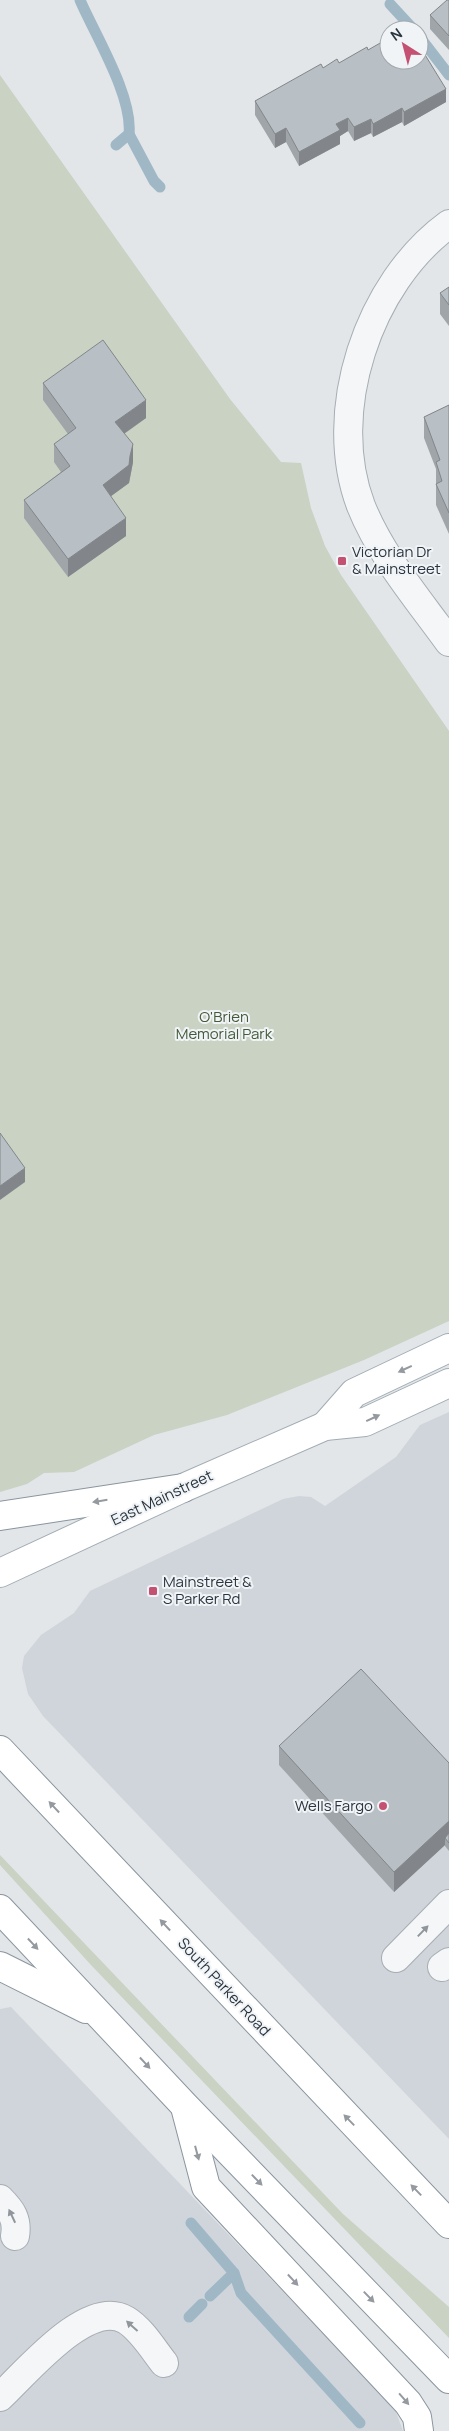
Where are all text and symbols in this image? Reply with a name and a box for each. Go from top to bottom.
north arrow [379,20,429,70]
text: N [386,23,406,45]
place label: Victorian Dr & Mainstreet [352,541,441,579]
marker: Victorian Dr & Mainstreet [336,555,348,567]
park label: O'Brien Memorial Park [176,1006,273,1044]
one-way arrow [398,1365,412,1373]
one-way arrow [366,1414,380,1422]
street label: East Mainstreet [108,1465,216,1530]
one-way arrow [92,1497,108,1505]
place label: Mainstreet & S Parker Rd [163,1571,252,1609]
marker: Mainstreet & S Parker Rd [147,1585,159,1597]
place label: Wells Fargo [295,1795,373,1816]
marker: Wells Fargo [377,1800,389,1812]
one-way arrow [48,1801,60,1813]
one-way arrow [159,1919,171,1931]
one-way arrow [417,1925,429,1937]
street label: South Parker Road [173,1933,275,2040]
one-way arrow [27,1938,39,1950]
one-way arrow [139,2056,151,2068]
one-way arrow [343,2114,355,2126]
one-way arrow [194,2145,202,2160]
one-way arrow [251,2174,263,2186]
one-way arrow [410,2184,422,2196]
one-way arrow [8,2208,17,2223]
one-way arrow [287,2273,299,2285]
one-way arrow [363,2291,375,2303]
one-way arrow [127,2320,139,2332]
one-way arrow [398,2392,410,2404]

